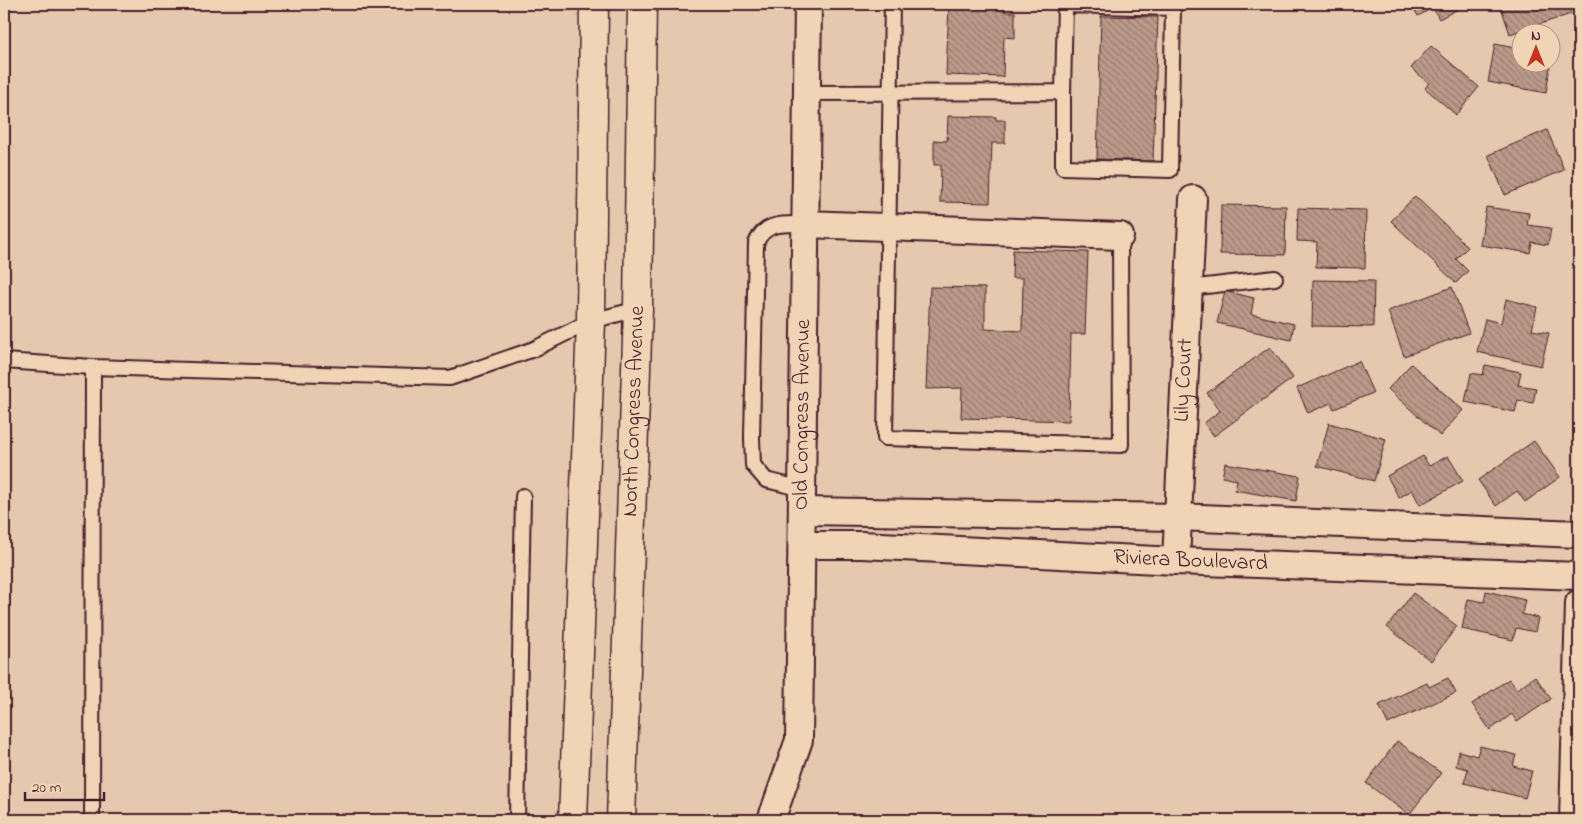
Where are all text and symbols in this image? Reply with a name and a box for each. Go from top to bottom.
north arrow [1510,22,1560,72]
text: N [1531,26,1541,47]
street label: North Congress Avenue [615,305,654,517]
street label: Old Congress Avenue [786,319,820,510]
street label: Lily Court [1167,337,1202,423]
street label: Riviera Boulevard [1113,542,1268,580]
scale bar [25,769,104,801]
text: 20 m [32,777,62,799]

